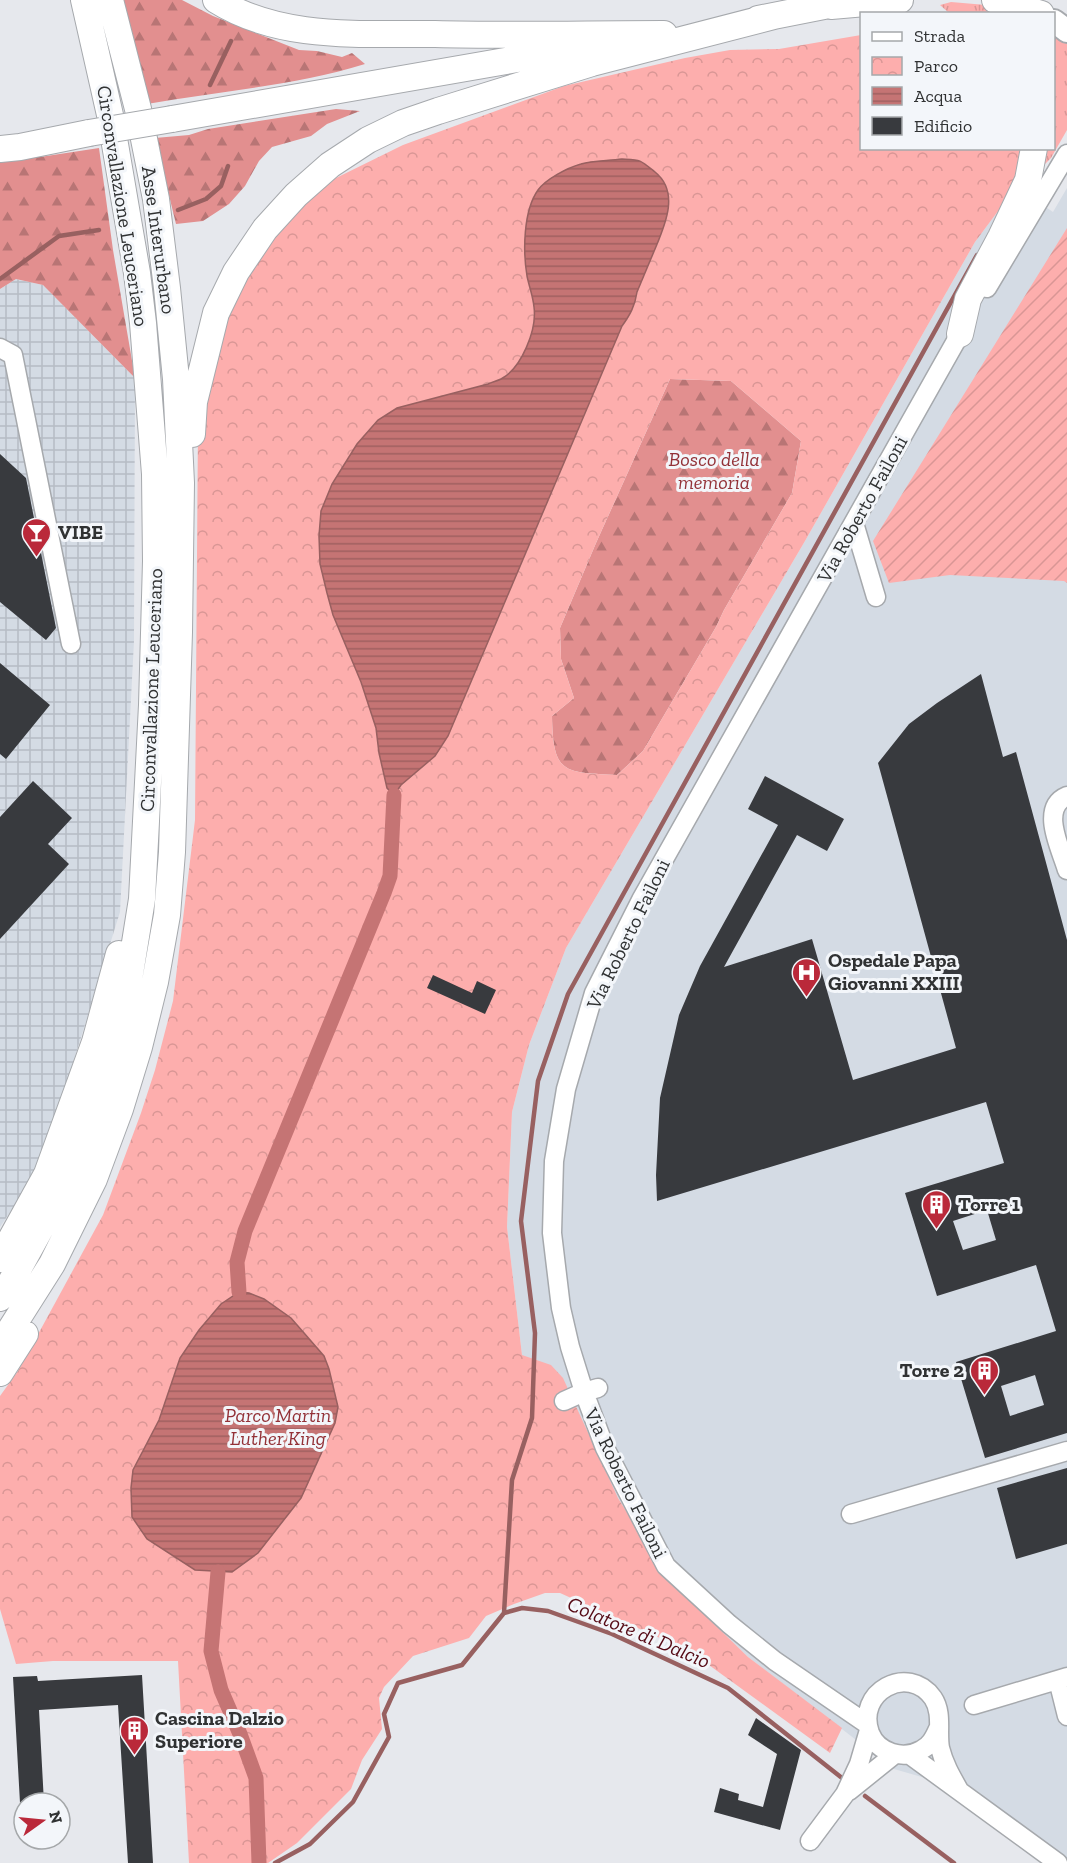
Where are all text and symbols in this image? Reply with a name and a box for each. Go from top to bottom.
legend [860,12,1055,150]
text: Strada [914,25,965,47]
text: Parco [914,55,958,77]
street label: Circonvallazione Leuceriano [92,84,154,328]
text: Acqua [914,85,962,107]
text: Edificio [914,115,972,137]
street label: Asse Interurbano [137,164,181,316]
street label: Via Roberto Failoni [811,431,912,588]
park label: Bosco della memoria [668,447,760,494]
bar icon: VIBE [21,516,53,558]
place label: VIBE [58,520,103,544]
street label: Circonvallazione Leuceriano [135,568,167,812]
street label: Via Roberto Failoni [581,855,675,1014]
place label: Ospedale Papa Giovanni XXIII [828,948,960,995]
hospital icon: Ospedale Papa Giovanni XXIII [791,956,823,998]
building icon: Torre 1 [921,1188,953,1230]
place label: Torre 1 [958,1192,1020,1216]
building icon: Torre 2 [969,1354,1001,1396]
place label: Torre 2 [900,1358,964,1382]
park label: Parco Martin Luther King [225,1403,331,1450]
street label: Via Roberto Failoni [579,1403,673,1562]
water label: Colatore di Dalcio [564,1591,714,1673]
place label: Cascina Dalzio Superiore [155,1706,285,1753]
building icon: Cascina Dalzio Superiore [118,1714,150,1756]
north arrow [12,1791,72,1851]
text: N [45,1809,67,1826]

